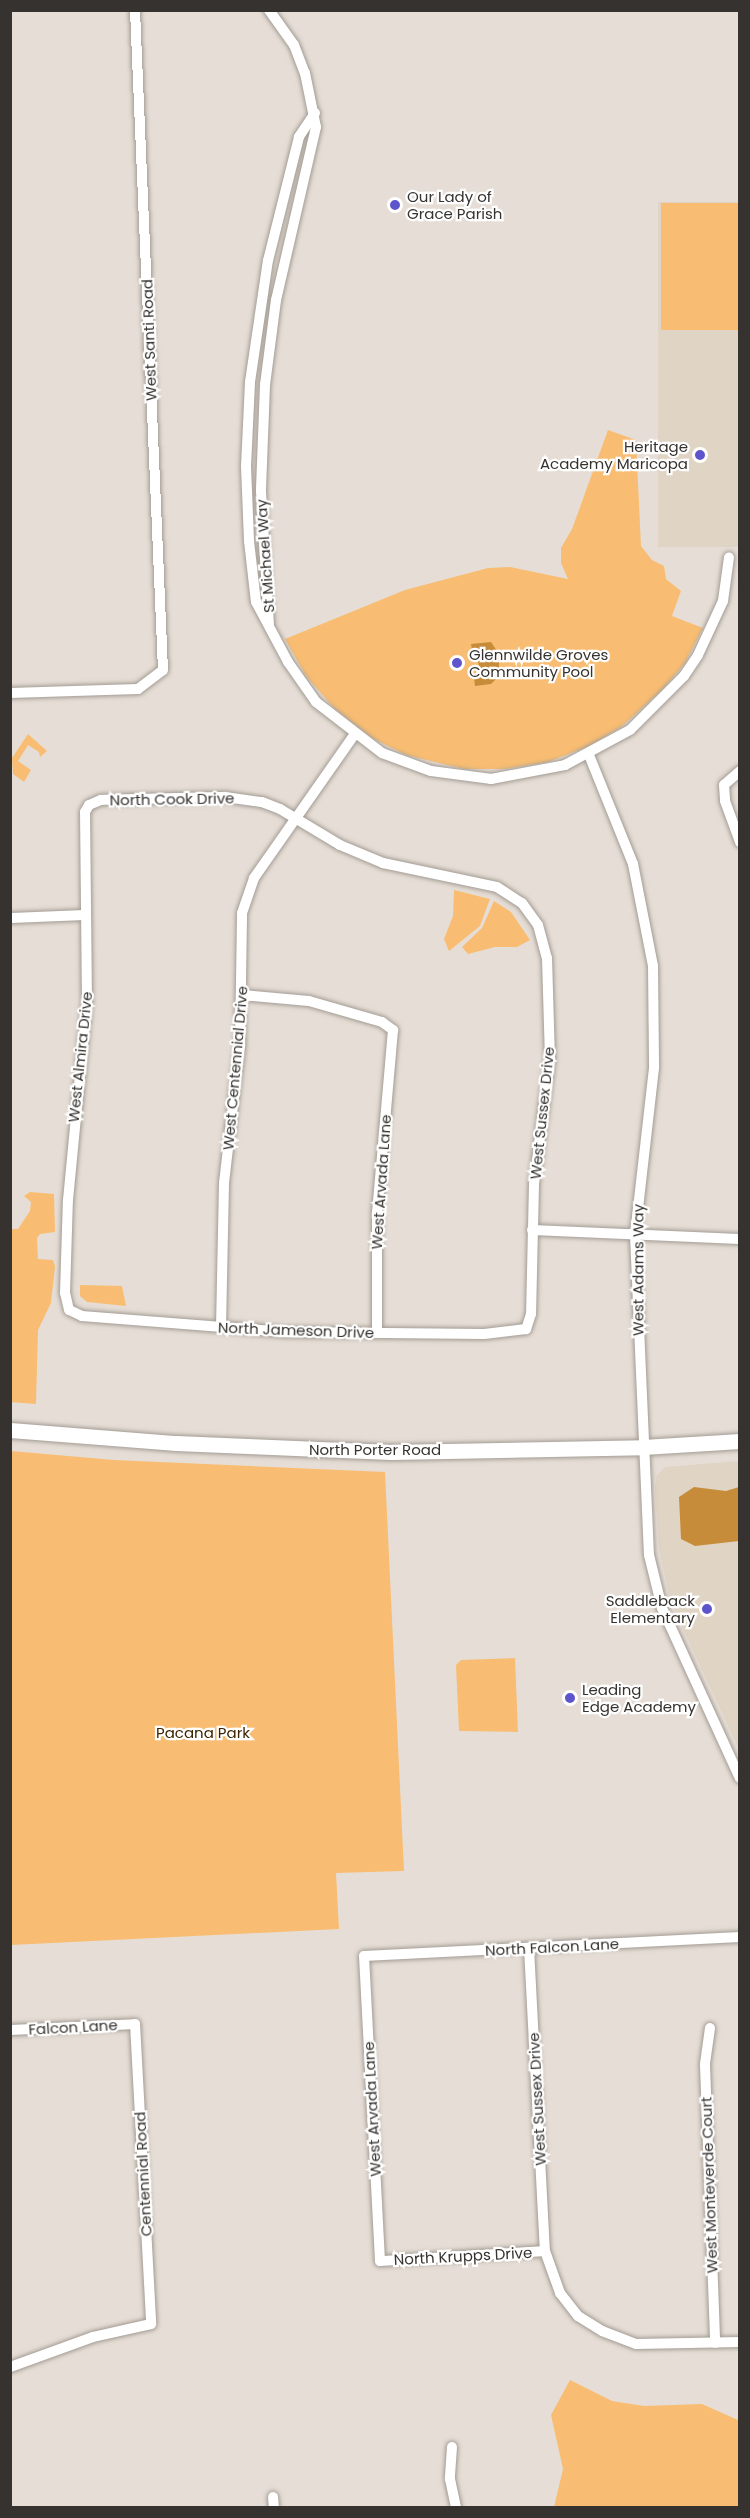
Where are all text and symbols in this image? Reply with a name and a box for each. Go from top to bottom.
place label: Our Lady of Grace Parish [407,187,502,222]
marker: Our Lady of Grace Parish [388,198,402,212]
street label: West Santi Road [138,279,160,401]
place label: Heritage Academy Maricopa [540,437,688,472]
marker: Heritage Academy Maricopa [693,448,707,462]
street label: St Michael Way [252,499,278,613]
place label: Glennwilde Groves Community Pool [469,645,608,680]
marker: Glennwilde Groves Community Pool [450,656,464,670]
street label: North Cook Drive [109,789,235,809]
street label: West Centennial Drive [219,985,251,1151]
street label: West Almira Drive [64,991,96,1123]
street label: West Sussex Drive [526,1046,558,1180]
street label: West Arvada Lane [367,1114,395,1250]
street label: West Adams Way [629,1204,647,1336]
street label: North Jameson Drive [218,1318,374,1342]
street label: North Porter Road [309,1441,441,1459]
place label: Saddleback Elementary [606,1591,695,1626]
marker: Saddleback Elementary [700,1602,714,1616]
place label: Leading Edge Academy [582,1680,696,1715]
marker: Leading Edge Academy [563,1691,577,1705]
park label: Pacana Park [156,1724,250,1742]
street label: North Falcon Lane [485,1935,619,1959]
street label: Falcon Lane [28,2016,118,2038]
street label: West Sussex Drive [525,2032,549,2166]
street label: West Arvada Lane [359,2041,385,2177]
street label: West Monteverde Court [697,2096,721,2274]
street label: Centennial Road [131,2111,155,2237]
street label: North Krupps Drive [393,2243,533,2269]

